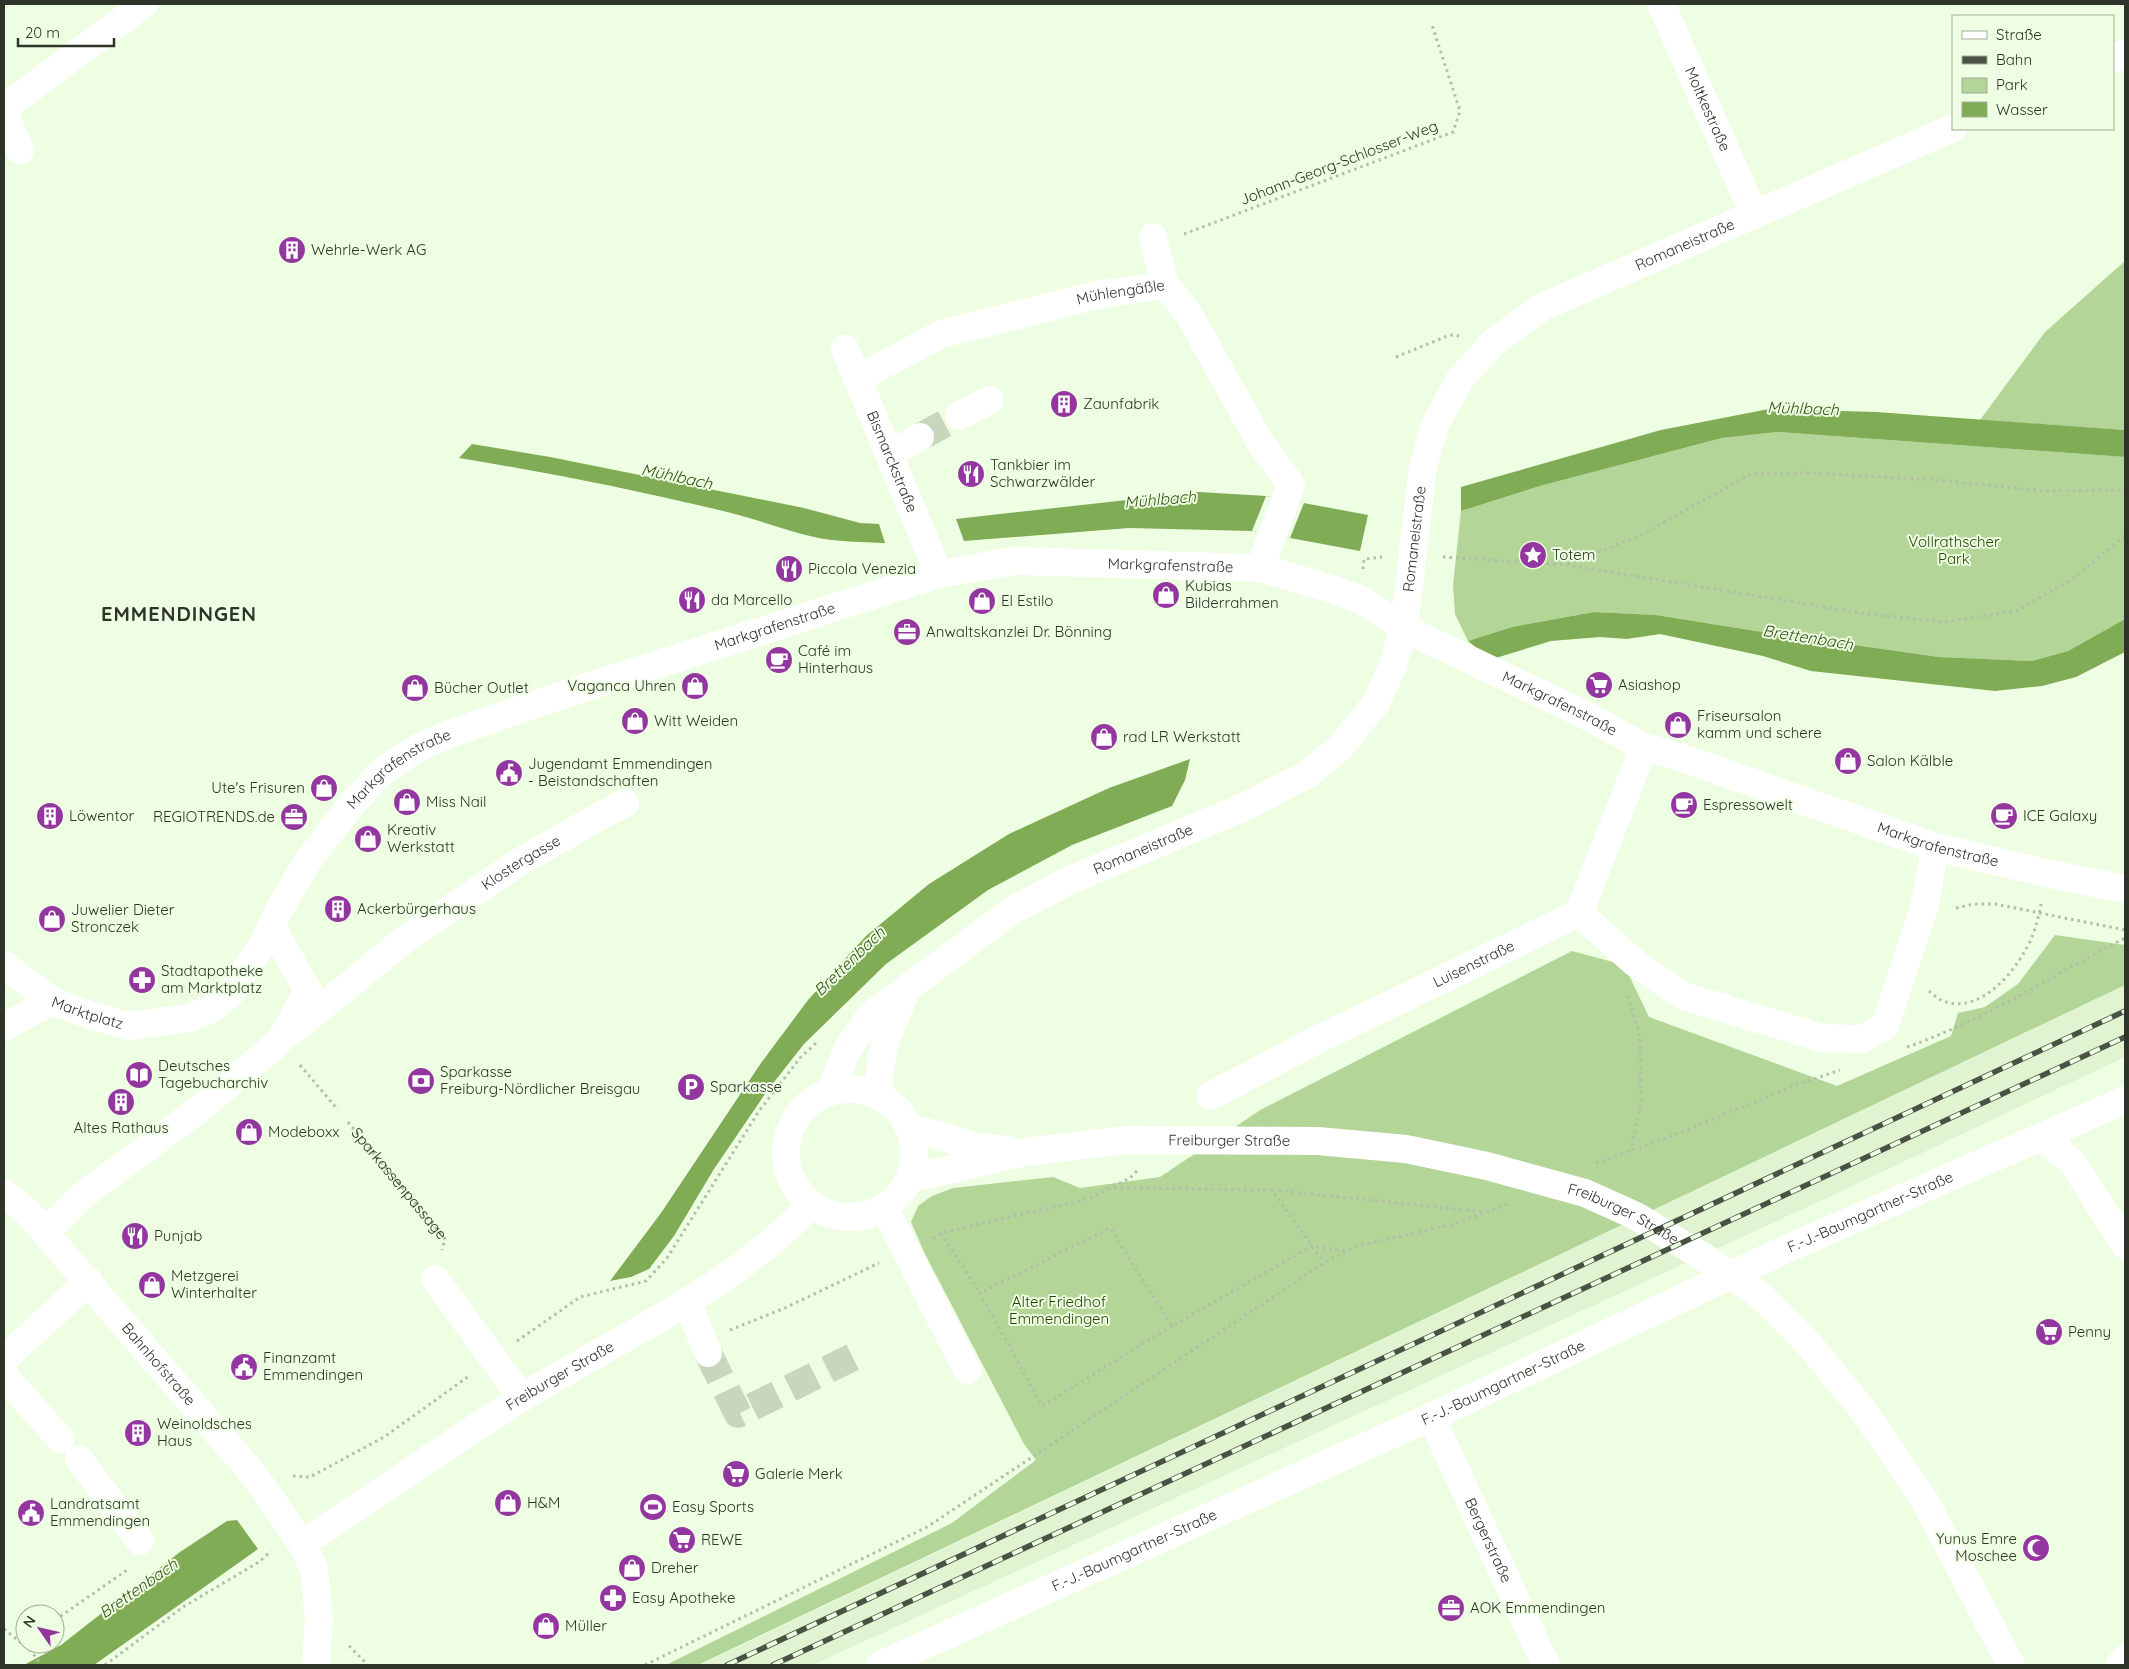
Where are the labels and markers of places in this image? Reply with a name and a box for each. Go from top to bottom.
building icon: Wehrle-Werk AG [277,235,307,265]
place label: Wehrle-Werk AG [311,240,426,259]
building icon: Zaunfabrik [1049,389,1079,419]
place label: Zaunfabrik [1083,394,1159,413]
place label: Tankbier im Schwarzwälder [990,455,1095,491]
restaurant icon: Tankbier im Schwarzwälder [956,459,986,489]
place icon: Totem [1518,540,1548,570]
place label: Totem [1552,545,1596,564]
restaurant icon: Piccola Venezia [774,554,804,584]
place label: Piccola Venezia [808,559,916,578]
place label: Kubias Bilderrahmen [1185,576,1279,612]
shop icon: Kubias Bilderrahmen [1151,580,1181,610]
restaurant icon: da Marcello [677,585,707,615]
shop icon: El Estilo [967,586,997,616]
place label: da Marcello [711,590,792,609]
place label: El Estilo [1001,591,1053,610]
office icon: Anwaltskanzlei Dr. Bönning [892,617,922,647]
place label: Anwaltskanzlei Dr. Bönning [926,622,1112,641]
place label: Café im Hinterhaus [798,641,873,677]
cafe icon: Café im Hinterhaus [764,645,794,675]
supermarket icon: Asiashop [1584,670,1614,700]
shop icon: Vaganca Uhren [680,671,710,701]
shop icon: Bücher Outlet [400,673,430,703]
place label: Asiashop [1618,675,1681,694]
place label: Vaganca Uhren [567,676,676,695]
place label: Bücher Outlet [434,678,529,697]
shop icon: Witt Weiden [620,706,650,736]
place label: Friseursalon kamm und schere [1697,706,1822,742]
shop icon: Friseursalon kamm und schere [1663,710,1693,740]
place label: Witt Weiden [654,711,738,730]
shop icon: rad LR Werkstatt [1089,722,1119,752]
place label: rad LR Werkstatt [1123,727,1241,746]
shop icon: Salon Kälble [1833,746,1863,776]
place label: Salon Kälble [1867,751,1953,770]
place label: Jugendamt Emmendingen - Beistandschaften [528,754,712,790]
public building icon: Jugendamt Emmendingen - Beistandschaften [494,758,524,788]
shop icon: Ute's Frisuren [309,773,339,803]
place label: Ute's Frisuren [211,778,305,797]
shop icon: Miss Nail [392,787,422,817]
cafe icon: Espressowelt [1669,790,1699,820]
place label: Miss Nail [426,792,486,811]
place label: Espressowelt [1703,795,1793,814]
building icon: Löwentor [35,801,65,831]
cafe icon: ICE Galaxy [1989,801,2019,831]
office icon: REGIOTRENDS.de [279,802,309,832]
place label: Löwentor [69,806,135,825]
place label: ICE Galaxy [2023,806,2097,825]
place label: REGIOTRENDS.de [153,807,275,826]
place label: Kreativ Werkstatt [387,820,455,856]
shop icon: Kreativ Werkstatt [353,824,383,854]
building icon: Ackerbürgerhaus [323,894,353,924]
place label: Ackerbürgerhaus [357,899,476,918]
place label: Juwelier Dieter Stronczek [71,900,175,936]
shop icon: Juwelier Dieter Stronczek [37,904,67,934]
place label: Stadtapotheke am Marktplatz [161,961,263,997]
pharmacy icon: Stadtapotheke am Marktplatz [127,965,157,995]
place label: Deutsches Tagebucharchiv [158,1056,268,1092]
library icon: Deutsches Tagebucharchiv [124,1060,154,1090]
place label: Sparkasse Freiburg-Nördlicher Breisgau [440,1062,640,1098]
bank icon: Sparkasse Freiburg-Nördlicher Breisgau [406,1066,436,1096]
parking icon: Sparkasse [676,1072,706,1102]
place label: Sparkasse [710,1077,782,1096]
building icon: Altes Rathaus [106,1087,136,1117]
shop icon: Modeboxx [234,1117,264,1147]
place label: Altes Rathaus [73,1118,169,1137]
place label: Modeboxx [268,1122,340,1141]
restaurant icon: Punjab [120,1221,150,1251]
place label: Punjab [154,1226,202,1245]
place label: Metzgerei Winterhalter [171,1266,257,1302]
shop icon: Metzgerei Winterhalter [137,1270,167,1300]
supermarket icon: Penny [2034,1317,2064,1347]
place label: Penny [2068,1322,2111,1341]
place label: Finanzamt Emmendingen [263,1348,363,1384]
public building icon: Finanzamt Emmendingen [229,1352,259,1382]
place label: Weinoldsches Haus [157,1414,252,1450]
building icon: Weinoldsches Haus [123,1418,153,1448]
supermarket icon: Galerie Merk [721,1459,751,1489]
place label: Galerie Merk [755,1464,843,1483]
shop icon: H&M [493,1488,523,1518]
sports icon: Easy Sports [638,1492,668,1522]
place label: H&M [527,1493,560,1512]
place label: Landratsamt Emmendingen [50,1494,150,1530]
place label: Easy Sports [672,1497,754,1516]
public building icon: Landratsamt Emmendingen [16,1498,46,1528]
supermarket icon: REWE [667,1525,697,1555]
place label: Yunus Emre Moschee [1936,1529,2017,1565]
place label: REWE [701,1530,743,1549]
mosque icon: Yunus Emre Moschee [2021,1533,2051,1563]
shop icon: Dreher [617,1553,647,1583]
place label: Dreher [651,1558,699,1577]
pharmacy icon: Easy Apotheke [598,1583,628,1613]
place label: Easy Apotheke [632,1588,735,1607]
office icon: AOK Emmendingen [1436,1593,1466,1623]
place label: AOK Emmendingen [1470,1598,1606,1617]
shop icon: Müller [531,1611,561,1641]
place label: Müller [565,1616,607,1635]

